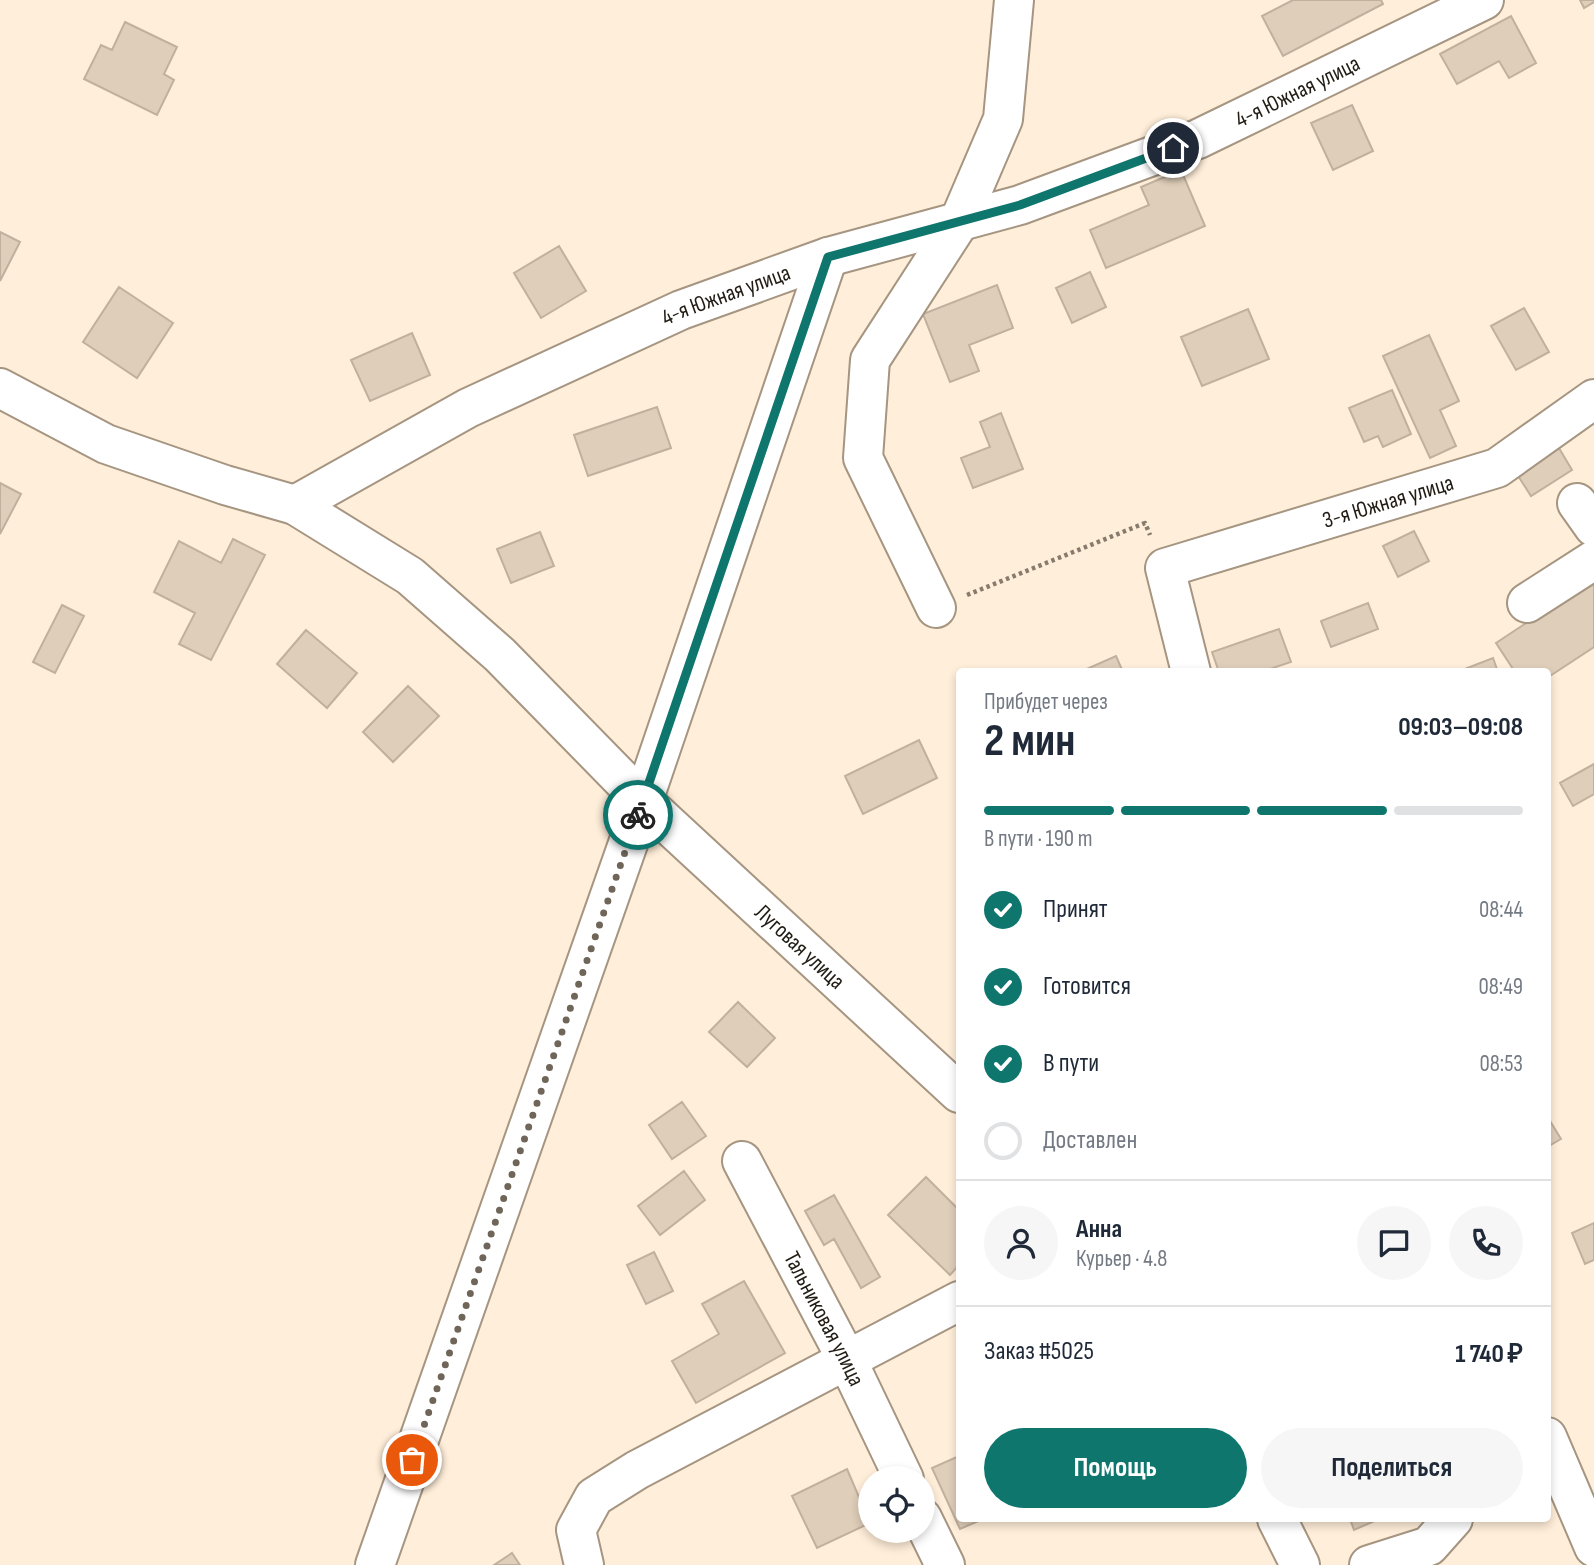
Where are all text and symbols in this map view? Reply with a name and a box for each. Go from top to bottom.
street label: 4-я Южная улица [1230,50,1365,134]
pin [1143,118,1203,178]
icon: home [1154,129,1192,167]
street label: 4-я Южная улица [657,259,794,332]
street label: 3-я Южная улица [1319,469,1457,535]
text: Прибудет через [984,688,1108,716]
text: 09:03–09:08 [1398,712,1523,743]
text: 2 мин [984,714,1075,769]
courier [603,780,673,850]
icon: bike [619,796,657,834]
text: В пути · 190 m [984,825,1093,853]
icon: check [984,891,1022,929]
text: Принят [1043,894,1108,925]
text: 08:44 [1479,896,1523,924]
street label: Луговая улица [749,899,850,996]
icon: check [984,968,1022,1006]
text: Готовится [1043,971,1131,1002]
text: 08:49 [1478,973,1523,1001]
icon: check [984,1045,1022,1083]
text: В пути [1043,1048,1099,1079]
text: 08:53 [1479,1050,1523,1078]
text: Доставлен [1043,1125,1137,1156]
button: person [984,1206,1058,1280]
button: chat [1357,1206,1431,1280]
button: phone [1449,1206,1523,1280]
text: Анна [1076,1214,1122,1245]
text: Курьер · 4.8 [1076,1245,1167,1273]
street label: Тальниковая улица [777,1247,870,1391]
text: Заказ #5025 [984,1336,1094,1367]
text: 1 740 ₽ [1455,1339,1523,1370]
button: Помощь [984,1428,1247,1508]
button: Поделиться [1261,1428,1523,1508]
pin [382,1430,442,1490]
icon: bag [393,1441,431,1479]
map controls [858,1466,935,1543]
button: locate [858,1466,935,1543]

